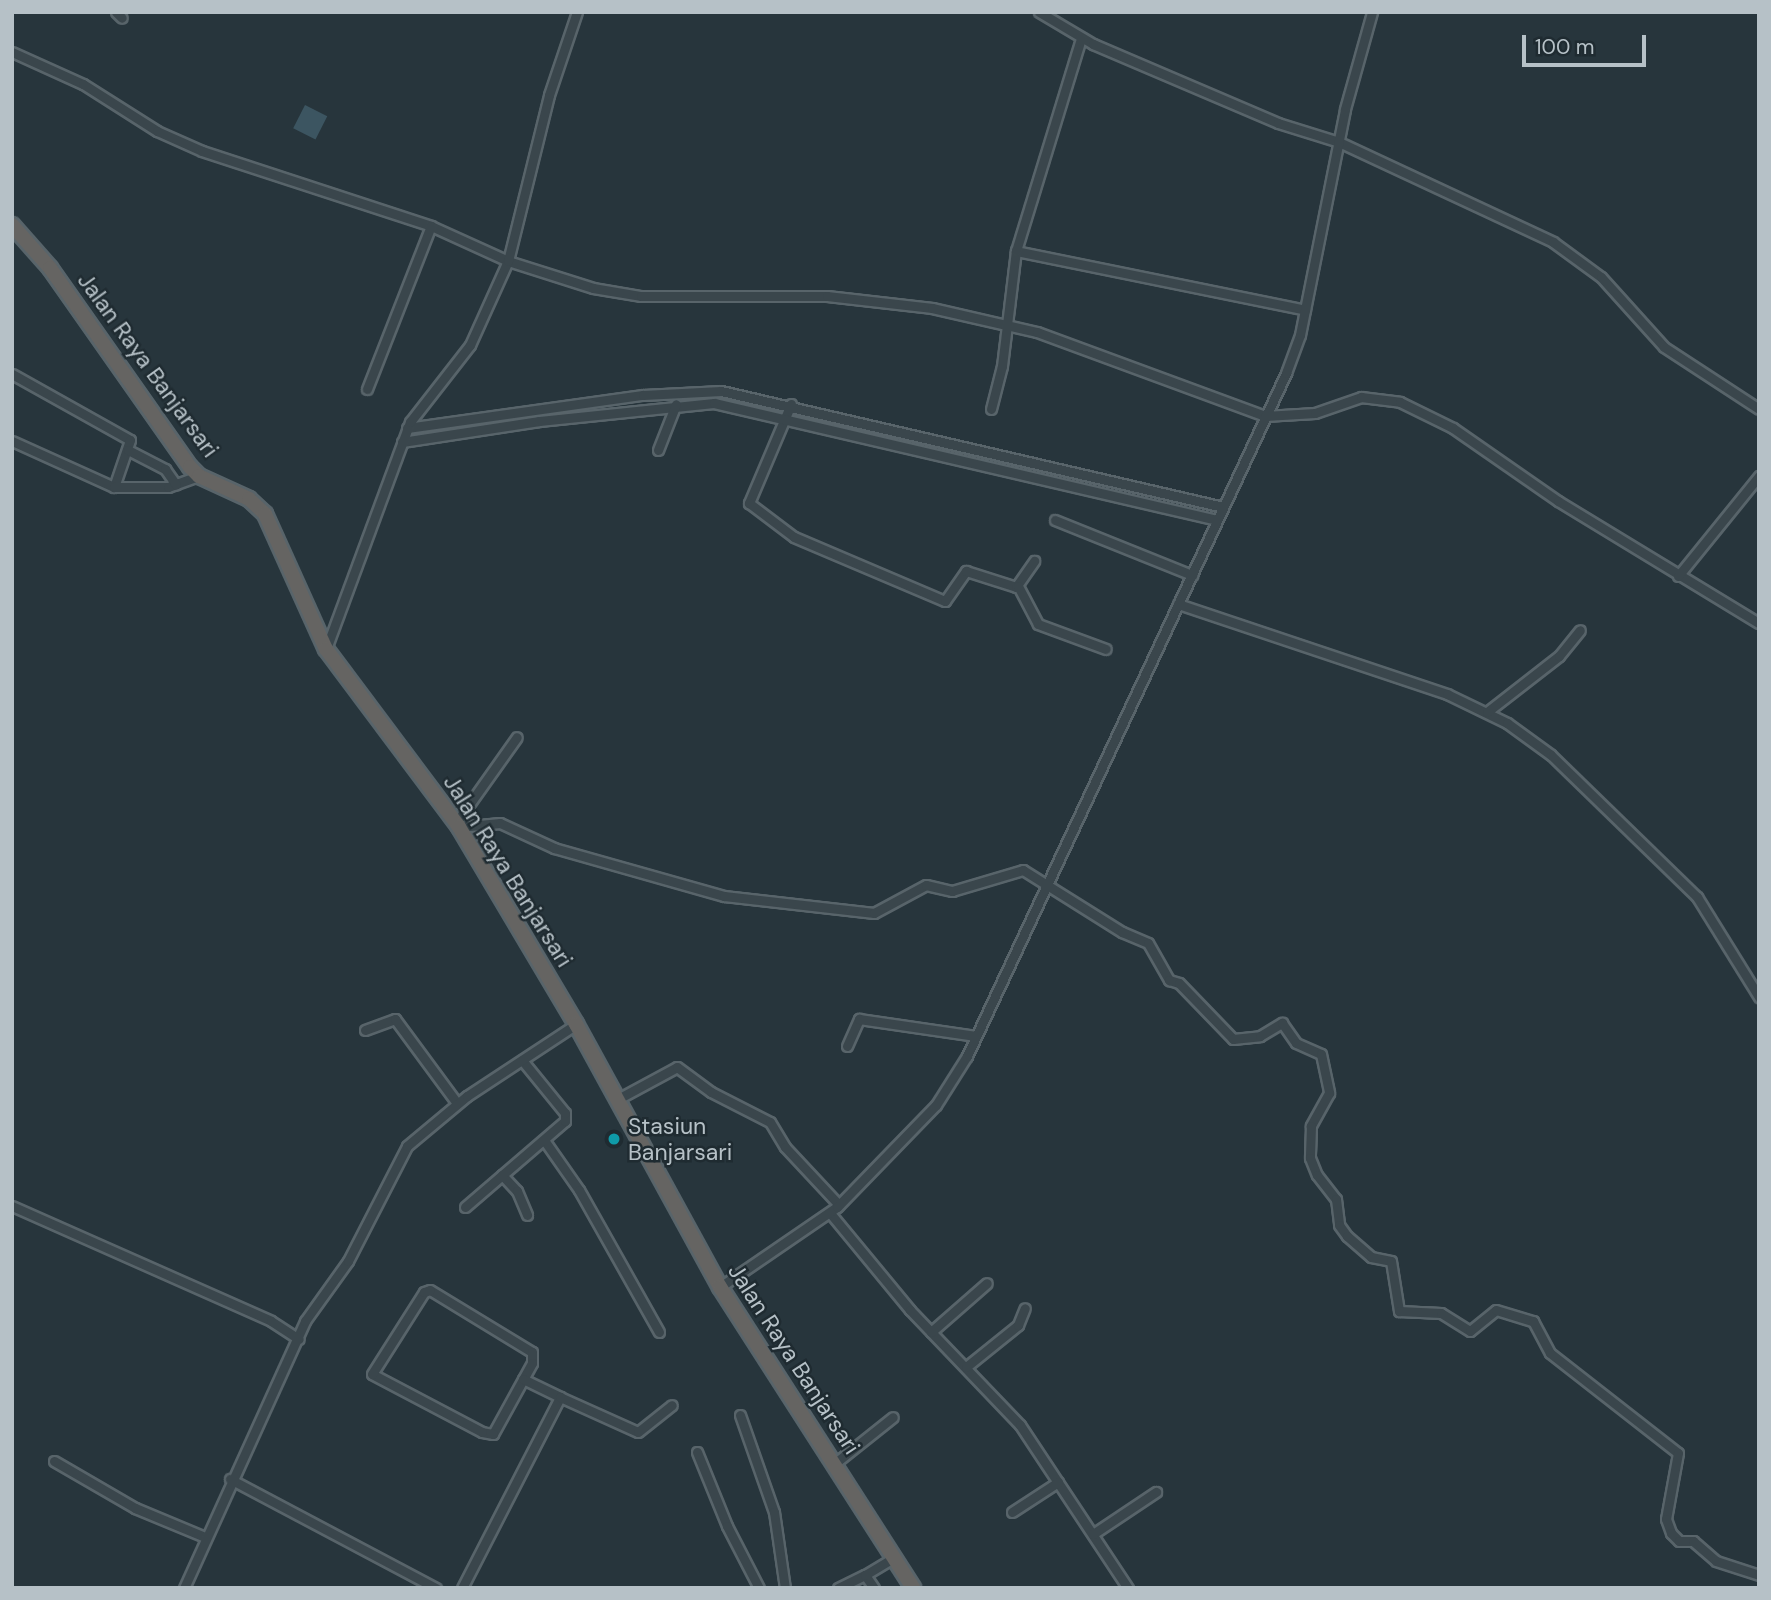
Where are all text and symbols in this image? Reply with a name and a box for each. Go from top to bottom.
scale bar [1526,21,1650,65]
text: 100 m [1535,33,1595,61]
street label: Jalan Raya Banjarsari [72,267,224,463]
street label: Jalan Raya Banjarsari [438,770,578,972]
place label: Stasiun Banjarsari [628,1112,732,1166]
marker: Stasiun Banjarsari [606,1131,622,1147]
street label: Jalan Raya Banjarsari [722,1259,866,1459]

